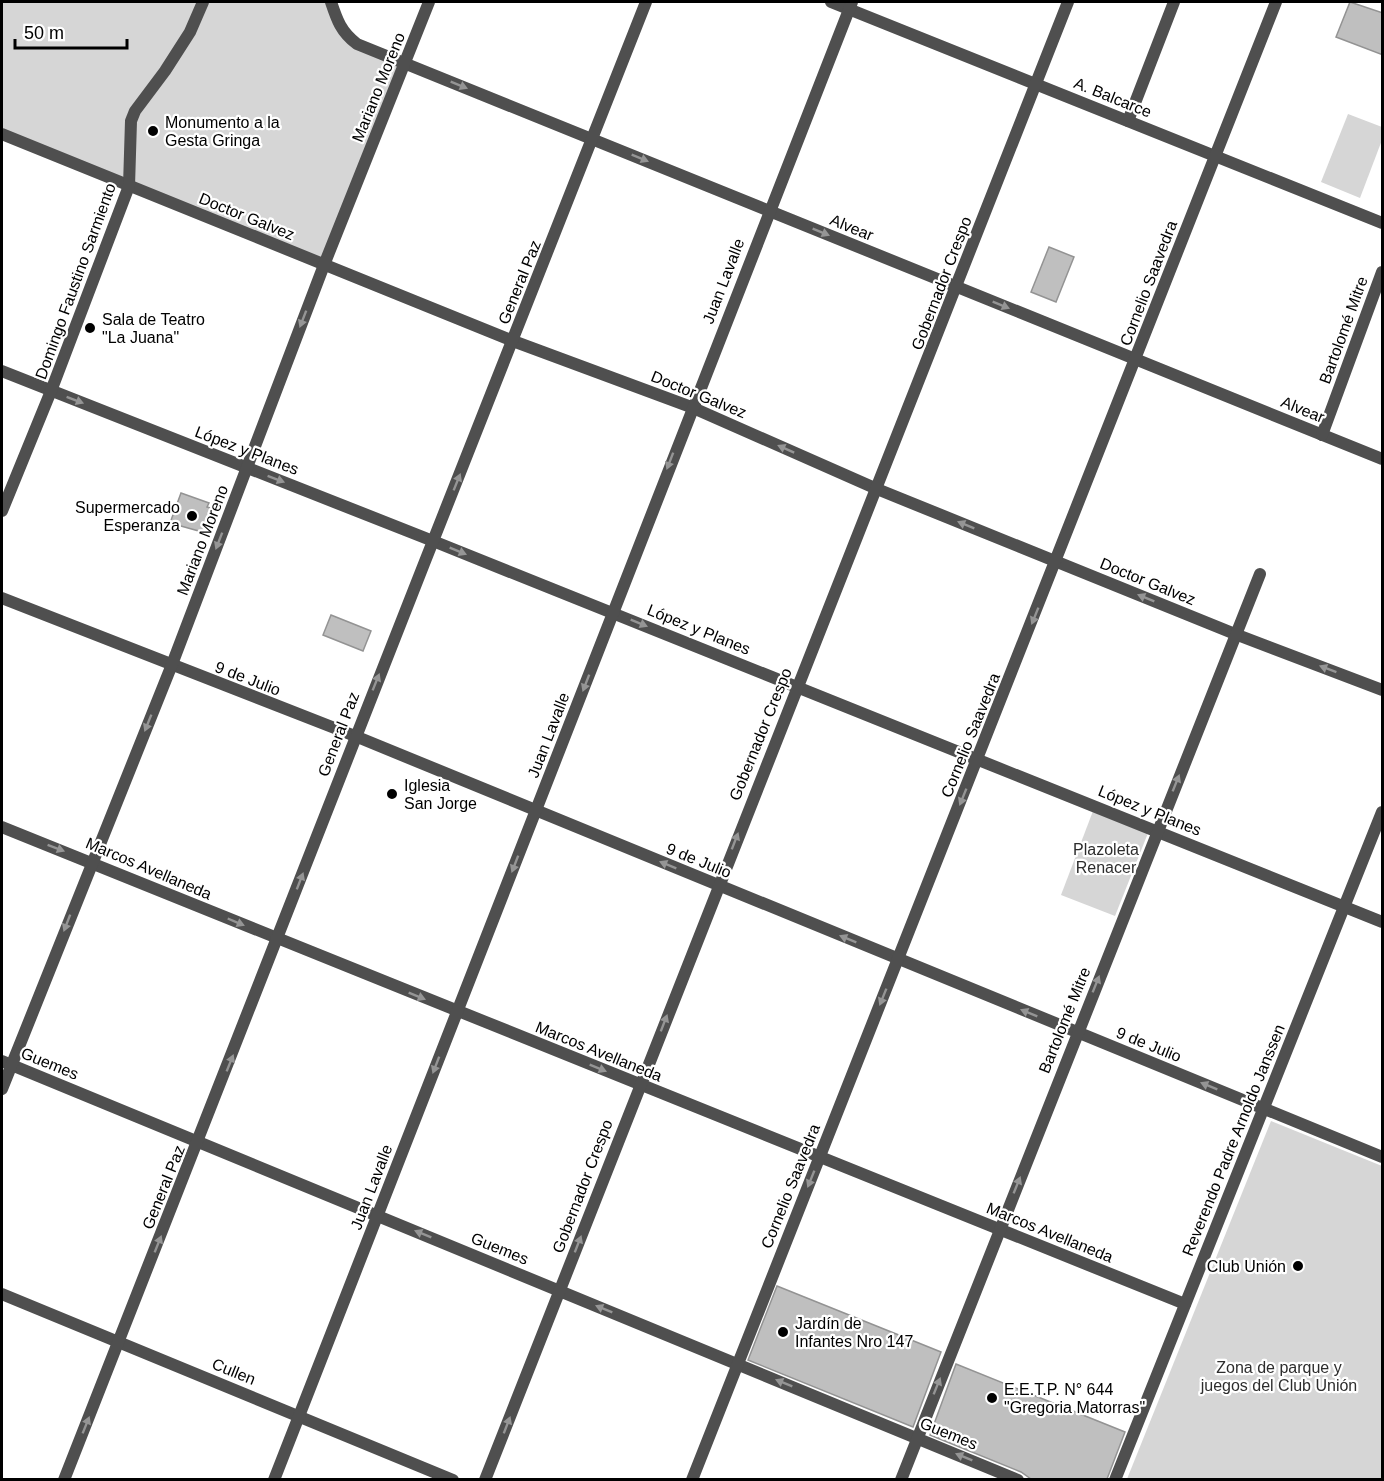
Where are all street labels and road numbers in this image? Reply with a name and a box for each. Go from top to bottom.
street label: Mariano Moreno [349,30,408,144]
street label: A. Balcarce [1072,74,1154,121]
street label: Domingo Faustino Sarmiento [32,181,119,381]
street label: Doctor Galvez [197,190,297,243]
street label: Alvear [828,211,877,244]
street label: Gobernador Crespo [908,214,975,352]
street label: Cornelio Saavedra [1117,218,1180,348]
street label: Juan Lavalle [699,236,748,326]
street label: General Paz [495,238,544,327]
street label: Bartolomé Mitre [1316,274,1371,386]
street label: Doctor Galvez [649,368,749,421]
street label: Alvear [1279,393,1328,426]
street label: López y Planes [193,423,301,478]
street label: Mariano Moreno [174,483,231,598]
street label: Doctor Galvez [1098,555,1198,608]
street label: López y Planes [645,601,753,658]
street label: 9 de Julio [213,658,283,699]
street label: Gobernador Crespo [726,665,795,803]
street label: Cornelio Saavedra [938,670,1003,800]
street label: General Paz [315,690,362,779]
street label: Juan Lavalle [524,690,573,780]
street label: López y Planes [1096,782,1204,839]
street label: Marcos Avellaneda [83,834,214,903]
street label: 9 de Julio [664,840,734,881]
street label: Bartolomé Mitre [1035,965,1094,1076]
street label: Marcos Avellaneda [533,1018,665,1085]
street label: Reverendo Padre Arnoldo Janssen [1179,1022,1288,1258]
street label: 9 de Julio [1114,1024,1184,1065]
street label: Guemes [19,1044,81,1083]
street label: Gobernador Crespo [549,1117,616,1255]
street label: Cornelio Saavedra [758,1121,823,1251]
street label: Juan Lavalle [347,1142,396,1232]
street label: General Paz [139,1143,188,1232]
street label: Marcos Avellaneda [984,1199,1116,1266]
street label: Guemes [469,1229,531,1268]
street label: Cullen [210,1355,258,1388]
street label: Guemes [918,1414,980,1453]

